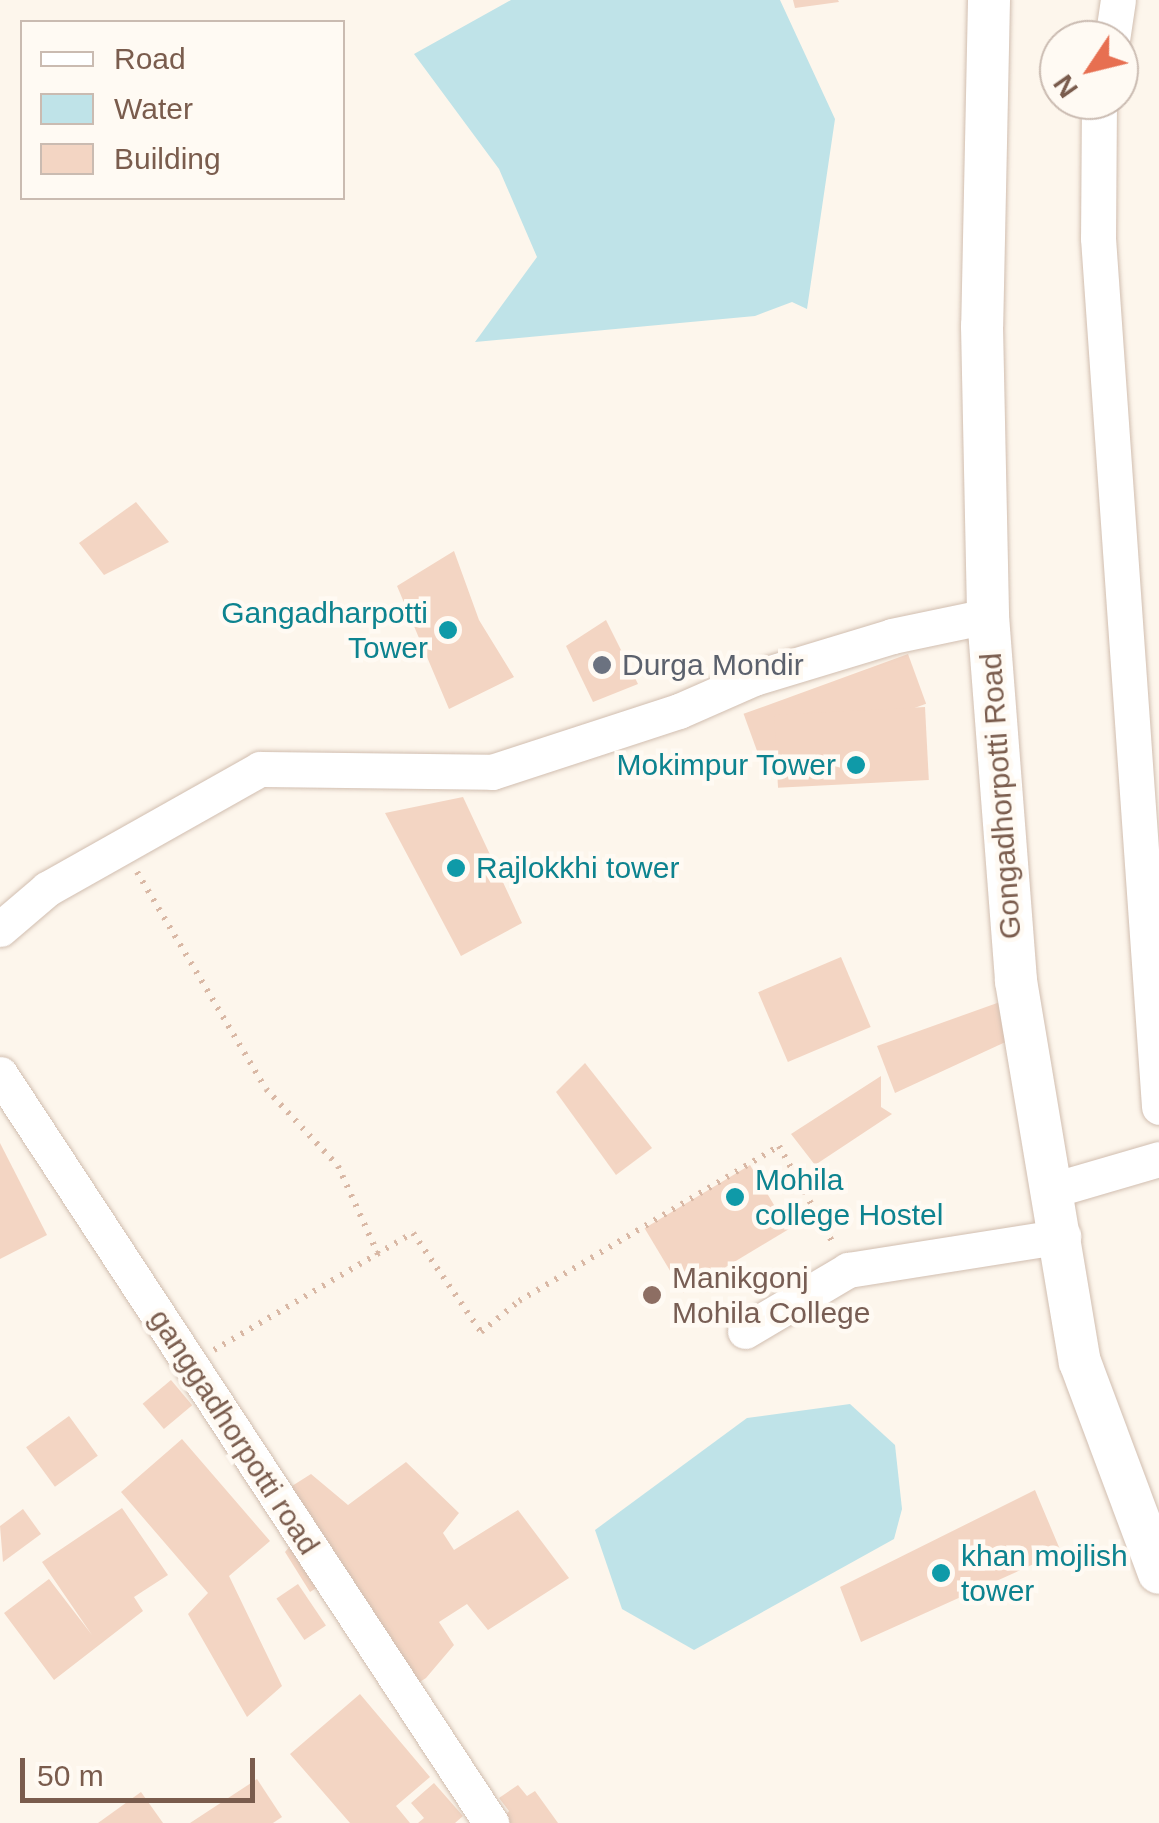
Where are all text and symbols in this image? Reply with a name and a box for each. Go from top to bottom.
legend [20,20,345,200]
north arrow [1039,20,1139,120]
text: Road [114,42,186,75]
text: N [1047,69,1084,104]
text: Water [114,92,193,125]
text: Building [114,142,221,175]
place label: Gangadharpotti Tower [221,595,428,666]
marker: Gangadharpotti Tower [437,619,459,641]
place label: Durga Mondir [622,647,804,683]
street label: Gongadhorpotti Road [973,652,1029,940]
marker: Durga Mondir [591,654,613,676]
place label: Mokimpur Tower [616,747,836,783]
marker: Mokimpur Tower [845,754,867,776]
place label: Rajlokkhi tower [476,850,679,886]
marker: Rajlokkhi tower [445,857,467,879]
place label: Mohila college Hostel [755,1162,943,1232]
marker: Mohila college Hostel [724,1186,746,1208]
place label: Manikgonj Mohila College [672,1260,870,1330]
marker: Manikgonj Mohila College [641,1284,663,1306]
street label: ganggadhorpotti road [141,1303,327,1561]
place label: khan mojlish tower [961,1538,1128,1608]
marker: khan mojlish tower [930,1562,952,1584]
scale bar [25,1738,260,1800]
text: 50 m [37,1759,104,1792]

